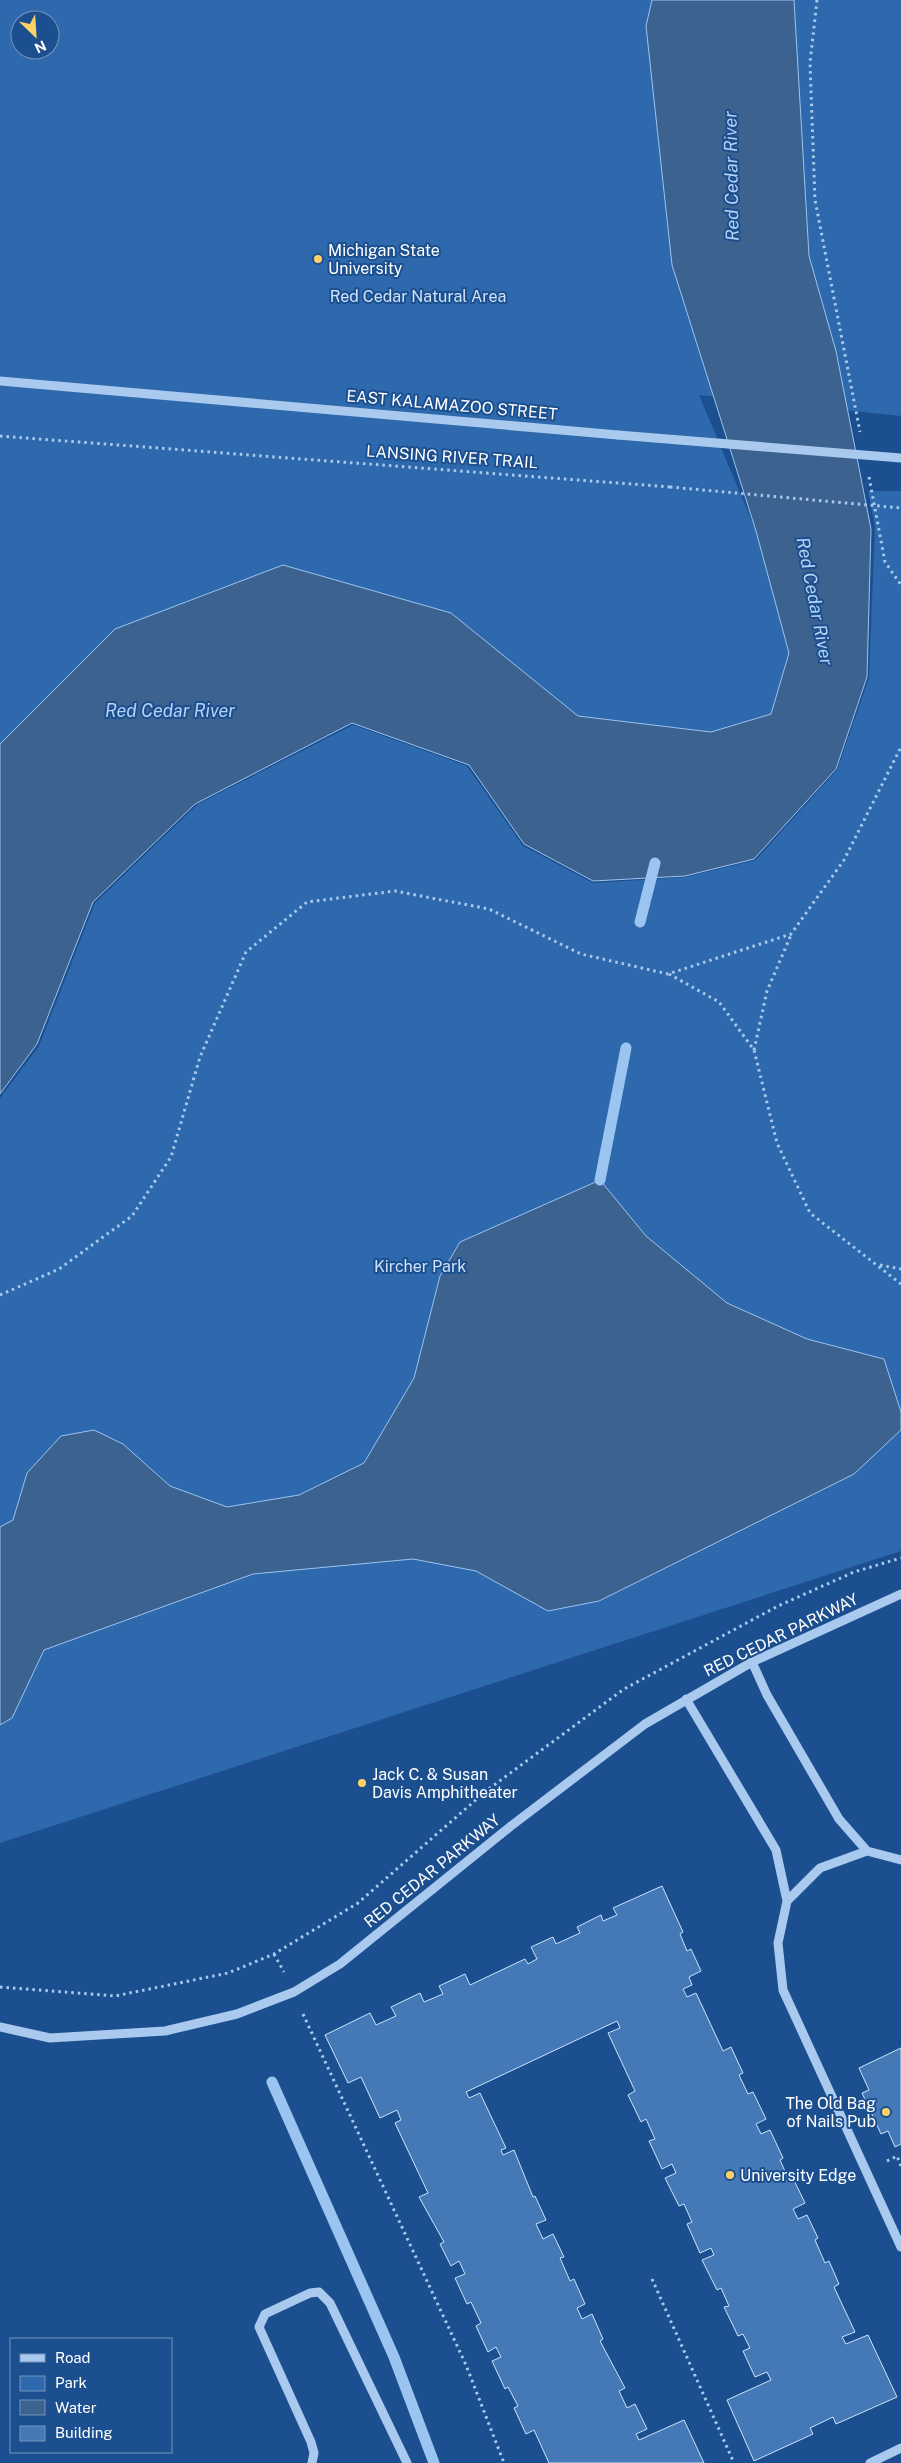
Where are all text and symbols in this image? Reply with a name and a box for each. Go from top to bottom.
north arrow [10,10,60,60]
text: N [32,37,49,56]
water label: Red Cedar River [719,111,743,241]
place label: Michigan State University [328,241,440,278]
marker: Michigan State University [312,253,324,265]
park label: Red Cedar Natural Area [330,287,506,306]
street label: EAST KALAMAZOO STREET [346,386,559,424]
street label: LANSING RIVER TRAIL [365,442,539,472]
water label: Red Cedar River [792,535,838,667]
water label: Red Cedar River [105,700,235,721]
park label: Kircher Park [374,1257,466,1276]
street label: RED CEDAR PARKWAY [701,1589,862,1681]
place label: Jack C. & Susan Davis Amphitheater [372,1765,518,1802]
marker: Jack C. & Susan Davis Amphitheater [356,1777,368,1789]
street label: RED CEDAR PARKWAY [360,1810,504,1932]
place label: The Old Bag of Nails Pub [785,2094,876,2131]
marker: The Old Bag of Nails Pub [880,2106,892,2118]
place label: University Edge [740,2166,856,2185]
marker: University Edge [724,2169,736,2181]
legend [10,2338,172,2453]
text: Road [55,2349,91,2366]
text: Park [55,2374,87,2391]
text: Water [55,2399,97,2416]
text: Building [55,2424,113,2441]

